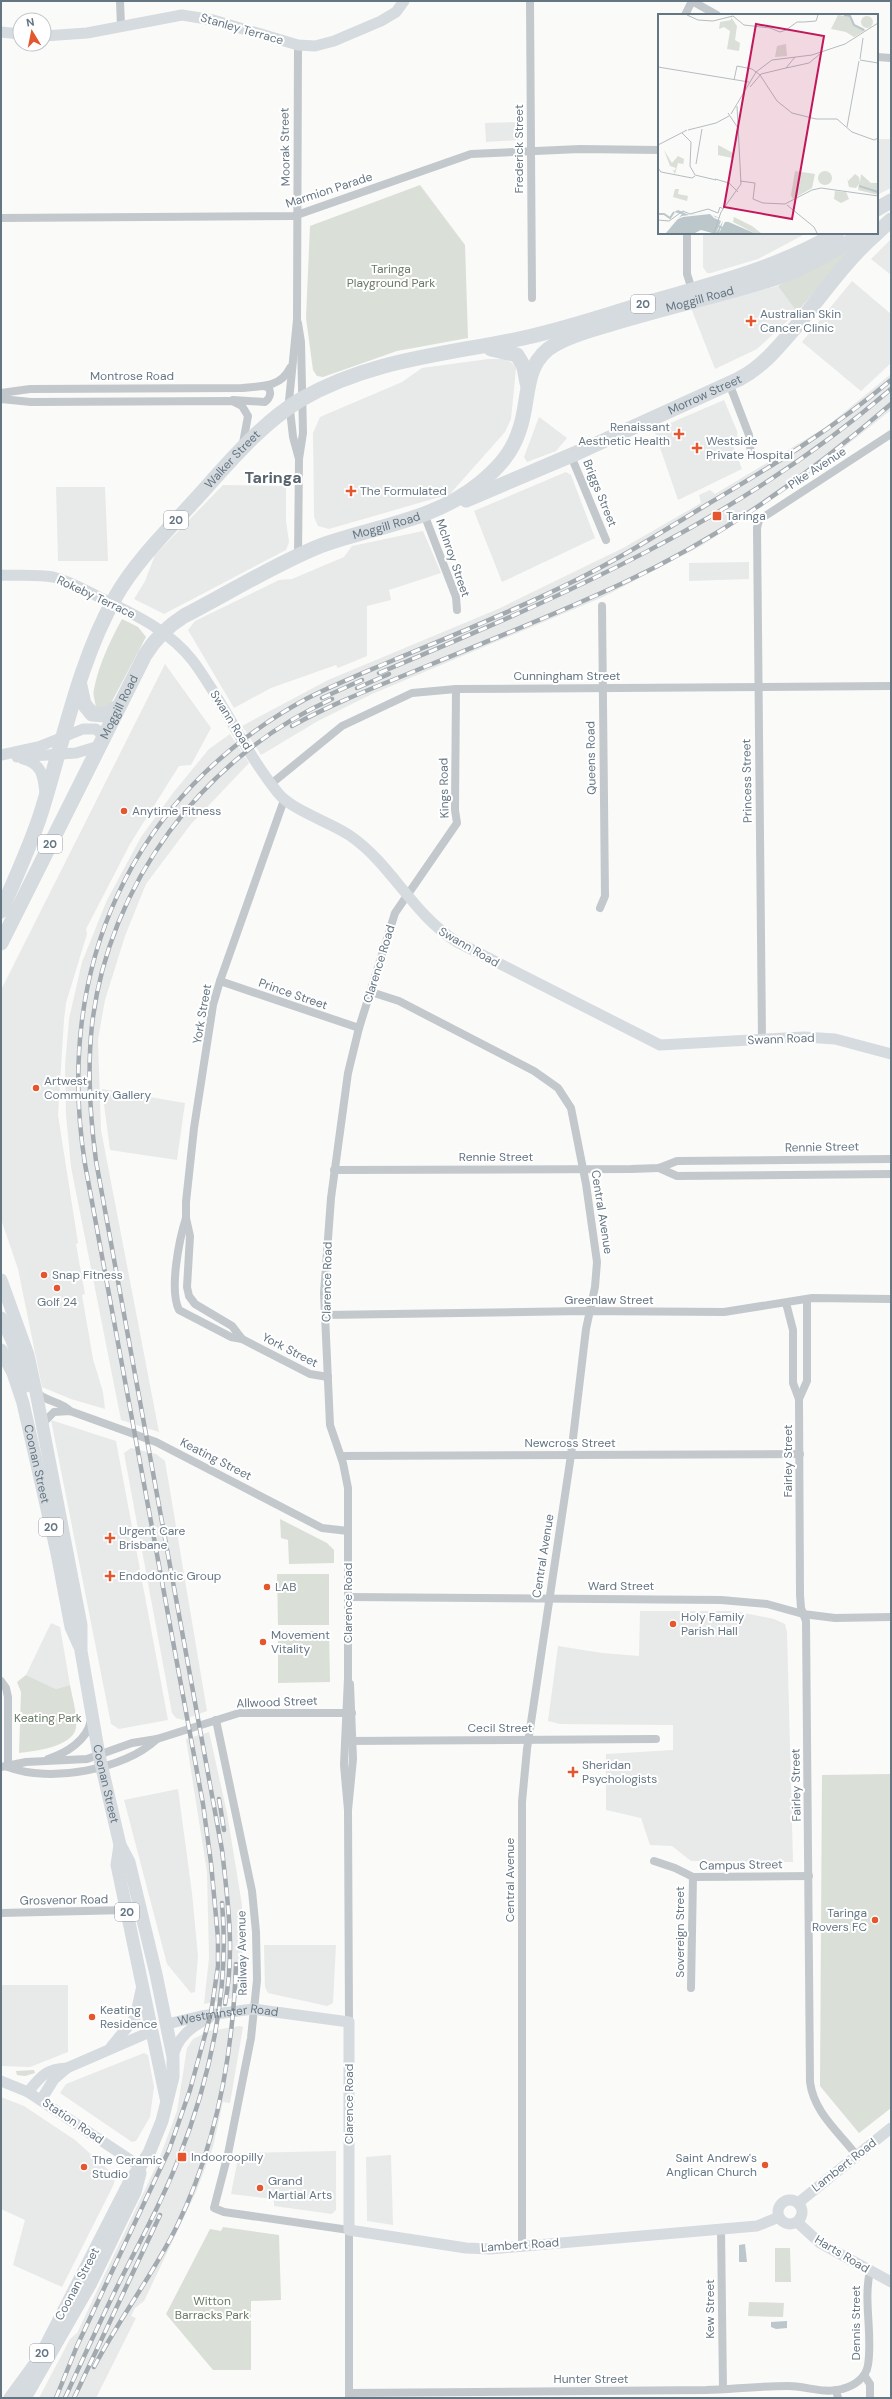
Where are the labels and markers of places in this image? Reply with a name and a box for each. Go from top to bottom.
place label: Australian Skin Cancer Clinic [760,306,841,336]
marker: Australian Skin Cancer Clinic [745,315,757,327]
place label: Renaissant Aesthetic Health [578,419,670,449]
marker: Renaissant Aesthetic Health [673,428,685,440]
place label: Westside Private Hospital [706,433,793,463]
marker: Westside Private Hospital [691,442,703,454]
place label: The Formulated [360,483,447,499]
marker: The Formulated [345,485,357,497]
place label: Taringa [726,508,766,524]
marker: Taringa [711,510,723,522]
place label: Anytime Fitness [132,803,221,819]
marker: Anytime Fitness [119,806,129,816]
place label: Artwest Community Gallery [44,1073,152,1103]
marker: Artwest Community Gallery [31,1083,41,1093]
place label: Snap Fitness [52,1267,123,1283]
marker: Snap Fitness [39,1270,49,1280]
marker: Golf 24 [52,1283,62,1293]
place label: Golf 24 [37,1294,77,1310]
place label: Urgent Care Brisbane [119,1523,186,1553]
marker: Urgent Care Brisbane [104,1532,116,1544]
place label: Endodontic Group [119,1568,221,1584]
marker: Endodontic Group [104,1570,116,1582]
place label: LAB [275,1579,297,1595]
marker: LAB [262,1582,272,1592]
place label: Holy Family Parish Hall [681,1609,745,1639]
marker: Holy Family Parish Hall [668,1619,678,1629]
place label: Movement Vitality [271,1627,330,1657]
marker: Movement Vitality [258,1637,268,1647]
place label: Sheridan Psychologists [582,1757,657,1787]
marker: Sheridan Psychologists [567,1766,579,1778]
place label: Taringa Rovers FC [812,1905,867,1935]
marker: Taringa Rovers FC [870,1915,880,1925]
place label: Keating Residence [100,2002,158,2032]
marker: Keating Residence [87,2012,97,2022]
place label: Indooroopilly [191,2149,264,2165]
place label: Saint Andrew's Anglican Church [666,2150,757,2180]
marker: Indooroopilly [176,2151,188,2163]
place label: The Ceramic Studio [92,2152,163,2182]
marker: Saint Andrew's Anglican Church [760,2160,770,2170]
marker: The Ceramic Studio [79,2162,89,2172]
place label: Grand Martial Arts [268,2173,332,2203]
marker: Grand Martial Arts [255,2183,265,2193]

